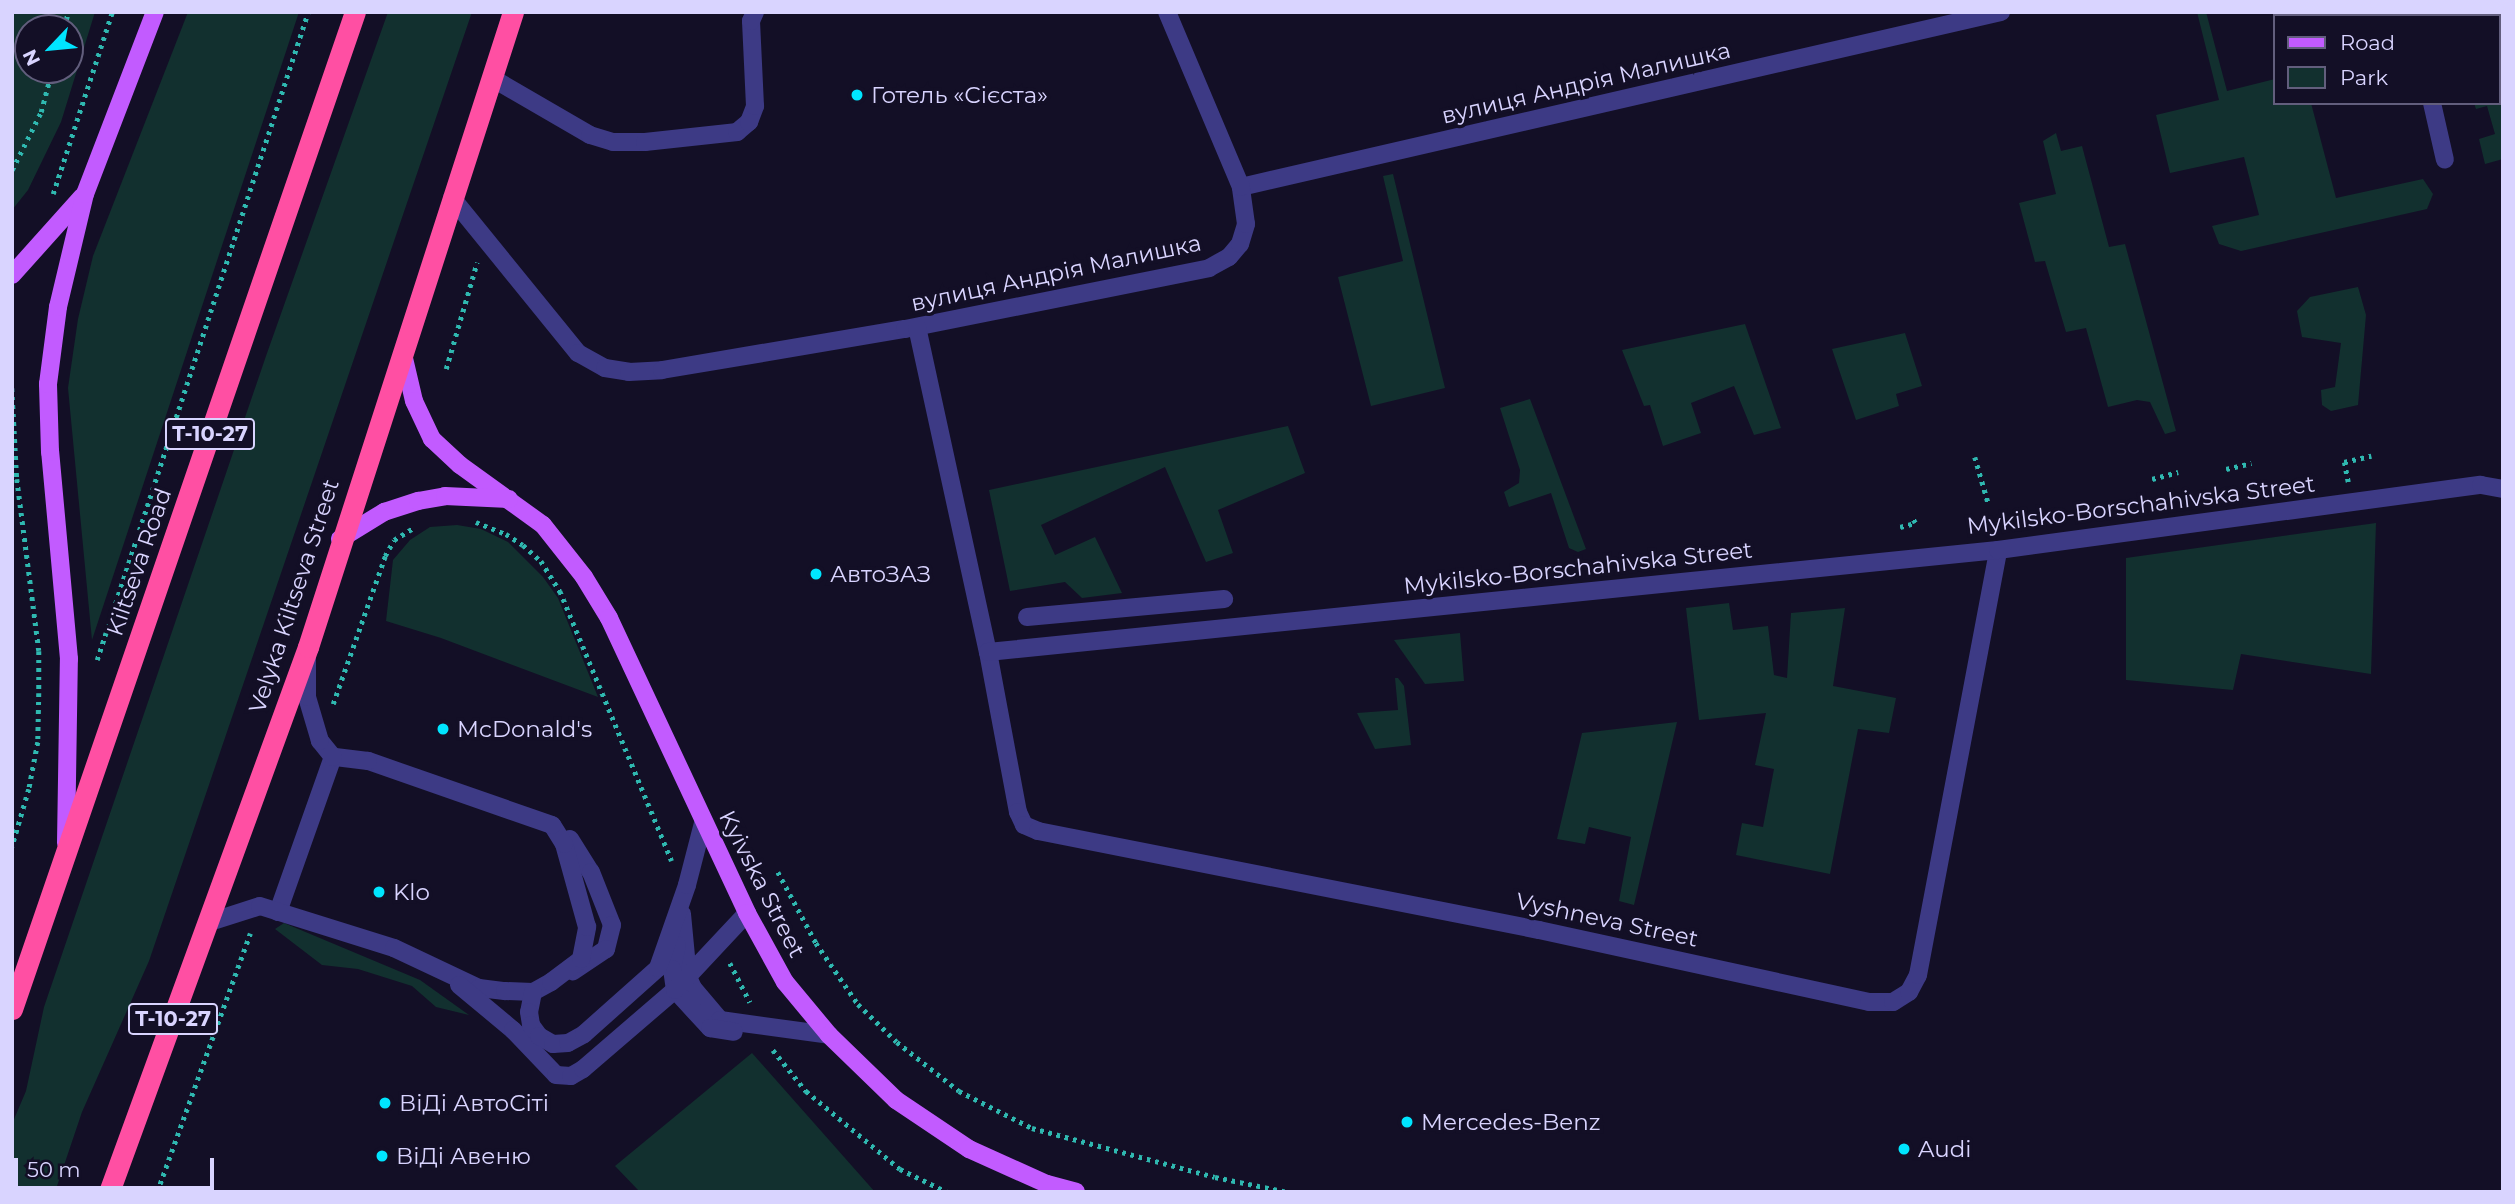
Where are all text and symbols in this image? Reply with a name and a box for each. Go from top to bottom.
north arrow [14,14,84,84]
legend [2274,14,2501,105]
text: Road [2340,30,2395,55]
street label: вулиця Андрія Малишка [1439,36,1733,130]
text: N [18,46,45,69]
text: Park [2340,65,2388,90]
place label: Готель «Сієста» [871,81,1048,109]
marker: Готель «Сієста» [849,87,865,103]
street label: вулиця Андрія Малишка [908,229,1204,317]
road number: Т-10-27 [164,416,256,452]
street label: Mykilsko-Borschahivska Street [1965,470,2317,540]
street label: Velyka Kiltseva Street [243,476,345,716]
street label: Kiltseva Road [101,484,177,640]
street label: Mykilsko-Borschahivska Street [1402,536,1754,600]
place label: АвтоЗАЗ [830,560,931,588]
marker: АвтоЗАЗ [808,566,824,582]
place label: McDonald's [457,715,592,743]
marker: McDonald's [435,721,451,737]
street label: Kyivska Street [713,806,811,962]
place label: Klo [393,878,430,906]
marker: Klo [371,884,387,900]
street label: Vyshneva Street [1513,887,1701,953]
road number: Т-10-27 [128,1002,218,1036]
place label: ВіДі АвтоСіті [399,1089,549,1117]
marker: ВіДі АвтоСіті [377,1095,393,1111]
place label: Mercedes-Benz [1421,1108,1600,1136]
marker: Mercedes-Benz [1399,1114,1415,1130]
place label: Audi [1918,1135,1971,1163]
marker: Audi [1896,1141,1912,1157]
place label: ВіДі Авеню [396,1142,531,1170]
scale bar [18,1144,217,1188]
marker: ВіДі Авеню [374,1148,390,1164]
text: 50 m [27,1157,81,1182]

